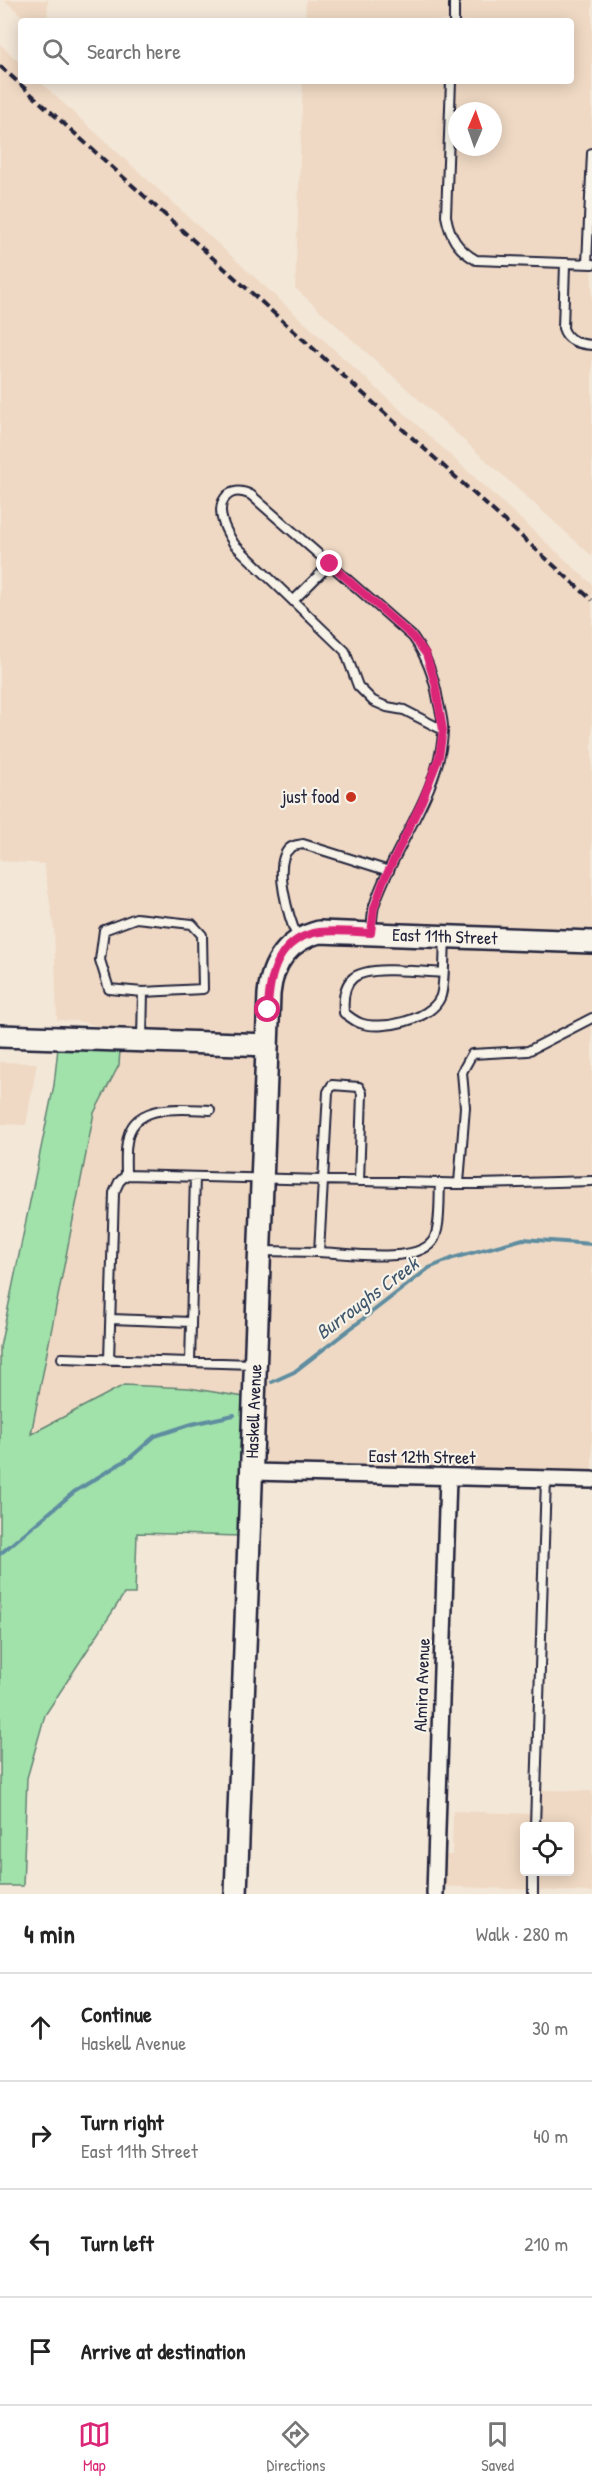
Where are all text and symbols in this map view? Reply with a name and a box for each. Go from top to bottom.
search box [18,18,574,84]
icon: search [39,35,72,68]
text: Search here [87,36,181,66]
north arrow [448,102,502,156]
route end [316,550,342,576]
place label: just food [280,784,339,809]
marker: just food [344,790,358,804]
street label: East 11th Street [392,922,499,951]
route start [254,996,280,1022]
water label: Burroughs Creek [310,1249,426,1346]
street label: Haskell Avenue [239,1364,267,1459]
street label: East 12th Street [368,1443,477,1470]
street label: Almira Avenue [407,1638,436,1732]
map controls [520,1822,574,1876]
button: locate [520,1822,574,1876]
text: 4 min [24,1916,75,1951]
text: Walk · 280 m [476,1920,568,1947]
text: Continue [81,1999,152,2029]
icon: ahead [24,2011,57,2044]
text: 30 m [532,2014,568,2041]
text: Haskell Avenue [81,2029,186,2056]
text: Turn right [81,2107,164,2137]
icon: right [24,2119,57,2152]
text: 40 m [533,2122,568,2149]
text: East 11th Street [81,2137,198,2164]
icon: left [24,2227,57,2260]
text: Turn left [81,2228,154,2258]
text: 210 m [524,2230,568,2257]
icon: arrive [24,2335,57,2368]
text: Arrive at destination [81,2336,246,2366]
tab: Map [78,2418,111,2476]
tab: Directions [267,2418,325,2476]
tab: Saved [481,2418,514,2476]

